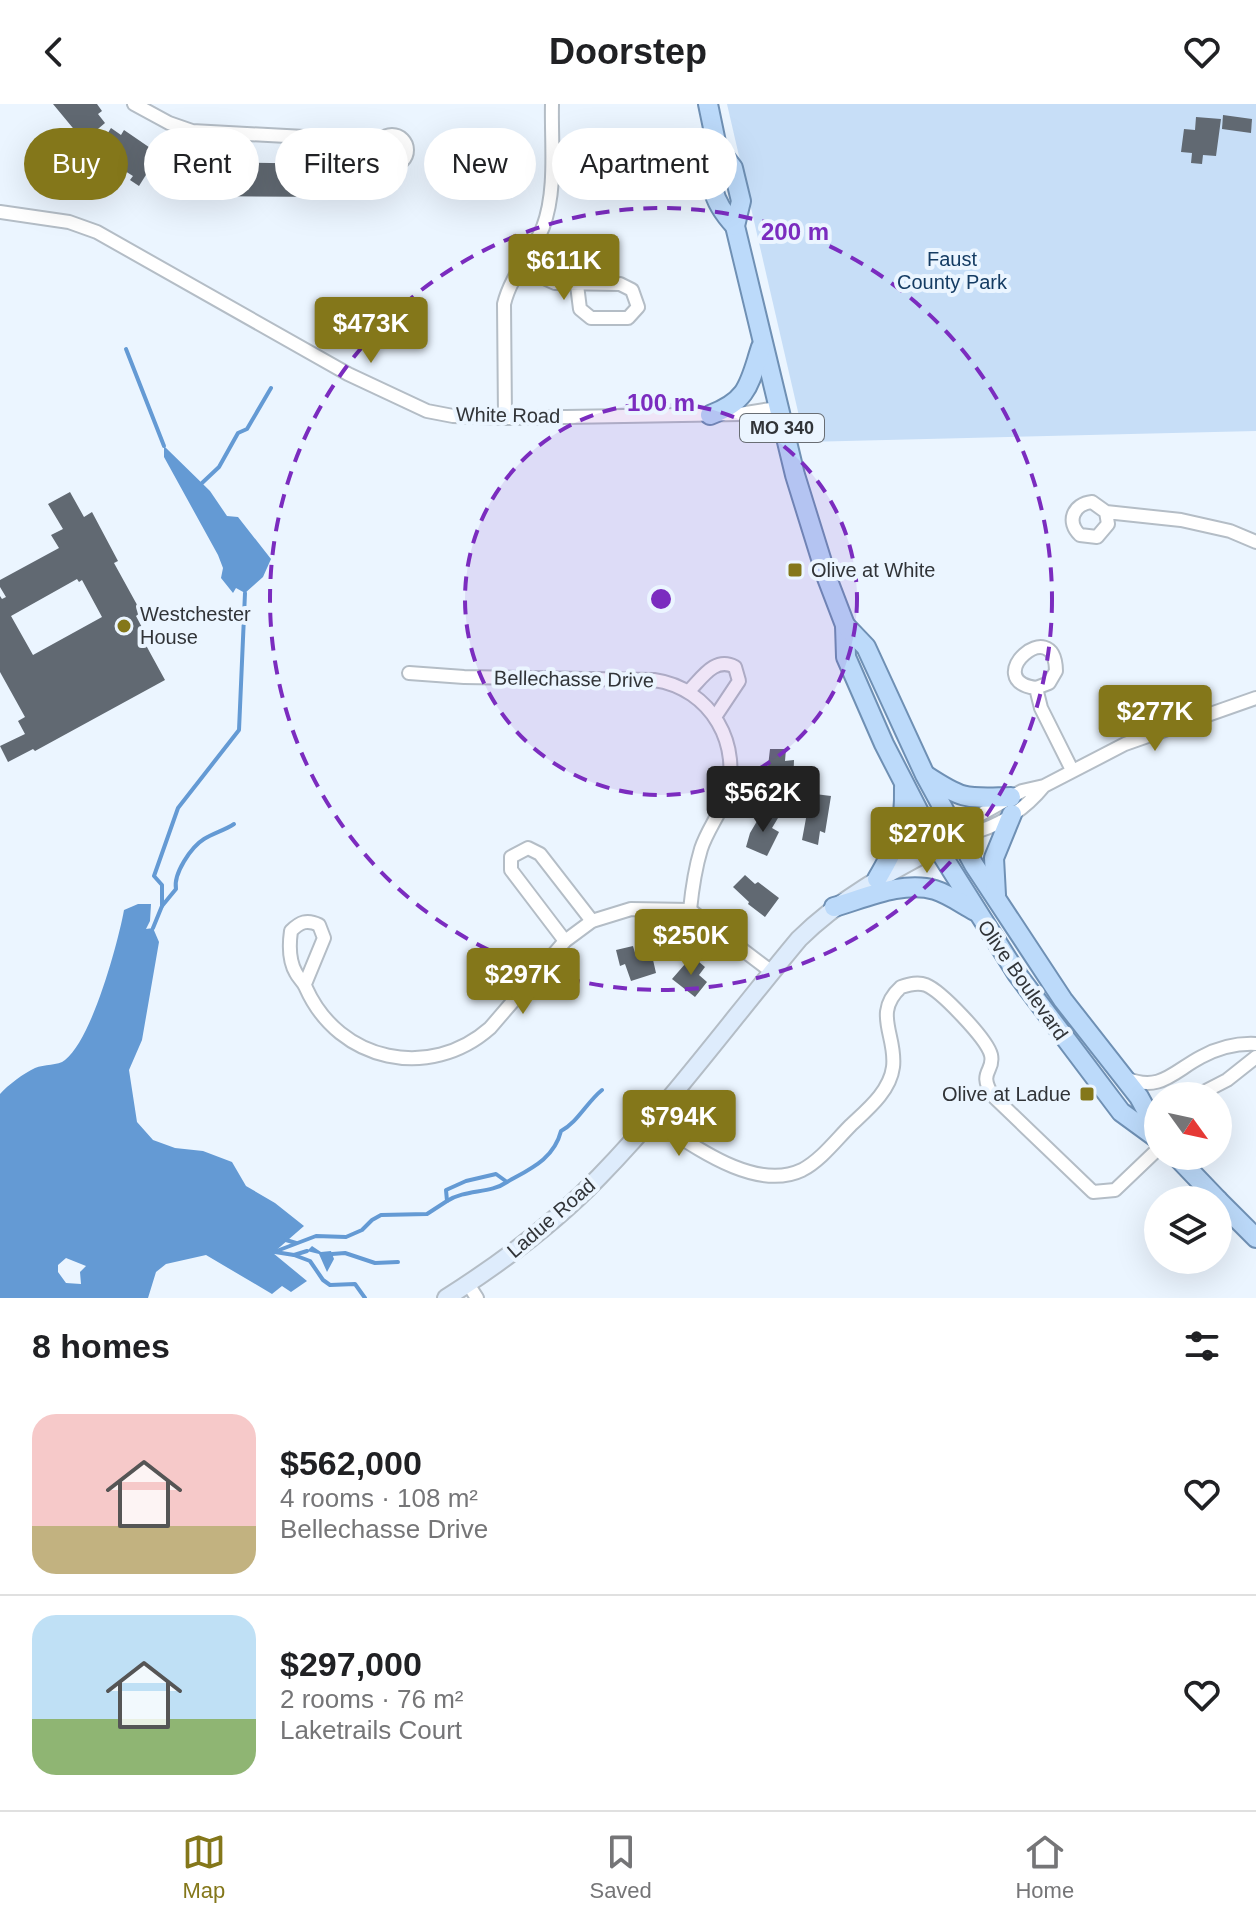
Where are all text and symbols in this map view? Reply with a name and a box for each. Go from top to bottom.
icon: back [32,30,76,74]
icon: heart [1180,30,1224,74]
text: Doorstep [549,31,707,72]
chip: Buy [24,128,128,200]
chip: Rent [144,128,259,200]
chip: Filters [275,128,408,200]
chip: New [424,128,536,200]
chip: Apartment [552,128,737,200]
text: 200 m [761,218,829,245]
pin: $611K [508,234,620,302]
text: $611K [526,245,602,275]
park label: Faust County Park [897,248,1008,293]
pin: $473K [315,297,427,365]
text: $473K [333,308,409,338]
text: 100 m [627,389,695,416]
street label: White Road [456,403,560,427]
road number: MO 340 [740,414,824,442]
place label: Olive at White [811,559,935,581]
marker: Olive at White [786,561,804,579]
centre of rings [647,585,675,613]
place label: Westchester House [140,603,251,648]
marker: Westchester House [115,617,133,635]
street label: Bellechasse Drive [494,667,654,691]
pin: $277K [1099,685,1211,753]
text: $277K [1117,696,1193,726]
pin: $562K [707,766,819,834]
text: $562K [725,777,801,807]
pin: $270K [871,807,983,875]
text: $270K [889,818,965,848]
pin: $250K [635,909,747,977]
street label: Olive Boulevard [973,916,1073,1044]
text: $250K [653,920,729,950]
pin: $297K [467,948,579,1016]
text: $297K [485,959,561,989]
north arrow [1144,1082,1232,1170]
map controls [1144,1082,1232,1274]
place label: Olive at Ladue [942,1083,1071,1105]
marker: Olive at Ladue [1078,1085,1096,1103]
pin: $794K [623,1090,735,1158]
text: $794K [641,1101,717,1131]
street label: Ladue Road [503,1174,599,1262]
button: layers [1144,1186,1232,1274]
icon: filters [1180,1324,1224,1368]
text: 8 homes [32,1327,170,1365]
text: $562,000 [280,1444,422,1482]
icon: home [96,1446,192,1542]
icon: heart [1180,1472,1224,1516]
text: 4 rooms · 108 m² [280,1483,478,1513]
text: Bellechasse Drive [280,1514,488,1544]
text: $297,000 [280,1645,422,1683]
icon: home [96,1647,192,1743]
icon: heart [1180,1673,1224,1717]
text: 2 rooms · 76 m² [280,1684,464,1714]
text: Laketrails Court [280,1715,462,1745]
tab: Map [182,1830,226,1904]
tab: Saved [589,1830,652,1904]
tab: Home [1015,1830,1074,1904]

